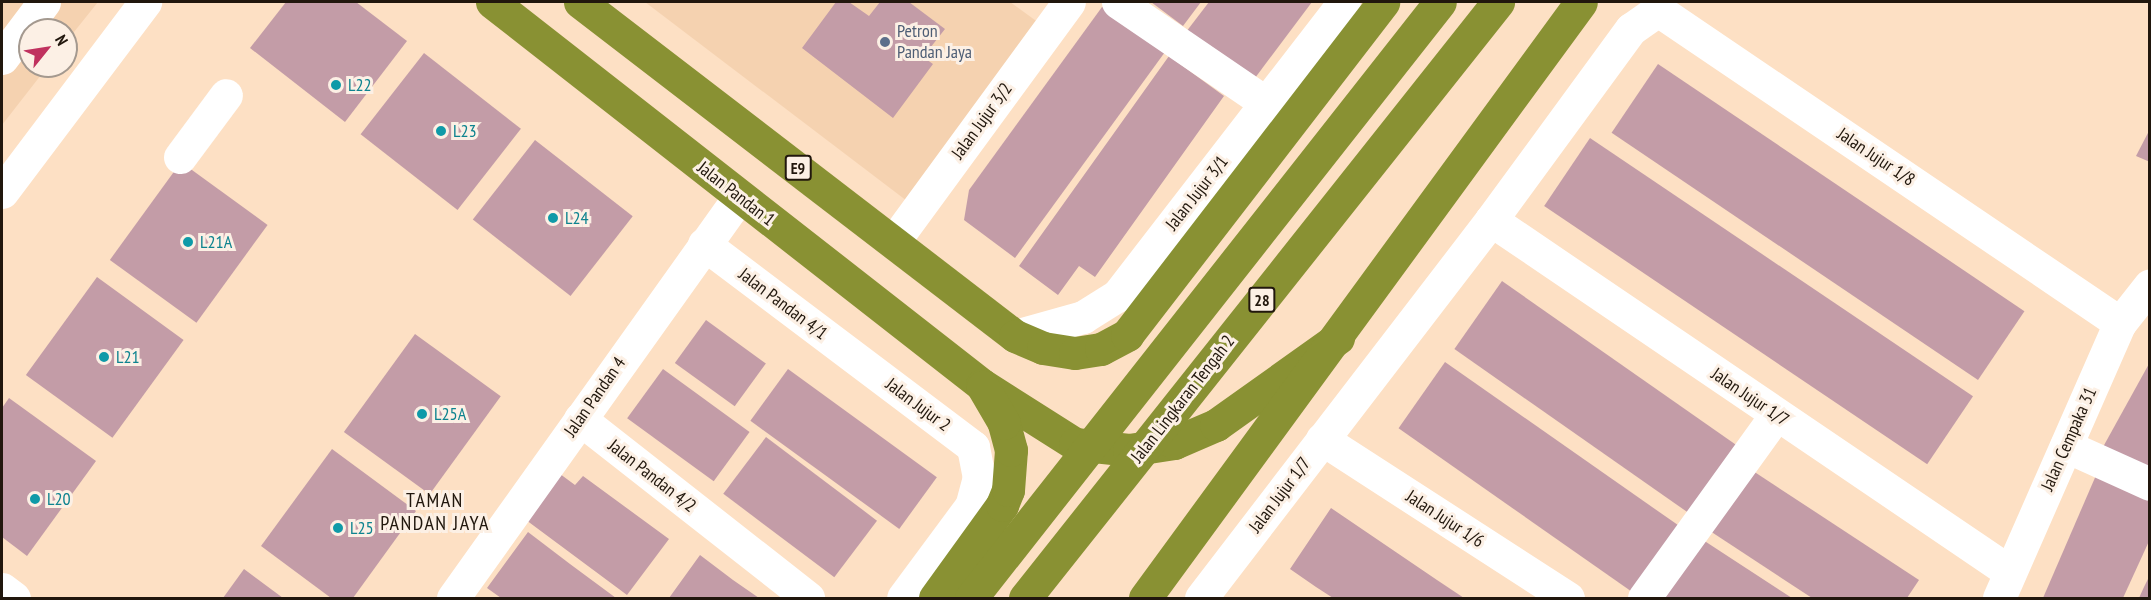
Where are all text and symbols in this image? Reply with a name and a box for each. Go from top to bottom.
north arrow [18,18,78,78]
place label: Petron Pandan Jaya [897,21,972,63]
text: N [51,31,73,49]
marker: Petron Pandan Jaya [878,35,892,49]
place label: L22 [348,74,372,96]
marker: L22 [329,78,343,92]
street label: Jalan Jujur 3/2 [947,79,1017,163]
place label: L23 [453,120,477,142]
street label: Jalan Jujur 1/8 [1833,123,1919,191]
marker: L23 [434,124,448,138]
street label: Jalan Jujur 3/1 [1161,151,1233,235]
road number: E9 [784,155,812,181]
street label: Jalan Pandan 1 [693,157,779,231]
place label: L24 [565,207,589,229]
marker: L24 [546,211,560,225]
place label: L21A [200,231,232,253]
marker: L21A [181,235,195,249]
street label: Jalan Pandan 4/1 [734,264,832,344]
road number: 28 [1247,287,1277,313]
street label: Jalan Lingkaran Tengah 2 [1126,331,1240,467]
place label: L21 [116,346,140,368]
marker: L21 [97,350,111,364]
street label: Jalan Pandan 4 [560,353,630,441]
street label: Jalan Jujur 1/7 [1707,363,1793,431]
street label: Jalan Jujur 2 [881,374,955,436]
street label: Jalan Cempaka 31 [2037,384,2101,494]
place label: L25A [434,403,466,425]
marker: L25A [415,407,429,421]
street label: Jalan Pandan 4/2 [604,435,700,517]
street label: Jalan Jujur 1/7 [1245,453,1315,537]
street label: Jalan Jujur 1/6 [1402,486,1488,552]
place label: L20 [47,488,71,510]
district label: TAMAN PANDAN JAYA [380,488,490,535]
marker: L20 [28,492,42,506]
place label: L25 [350,517,374,539]
marker: L25 [331,521,345,535]

